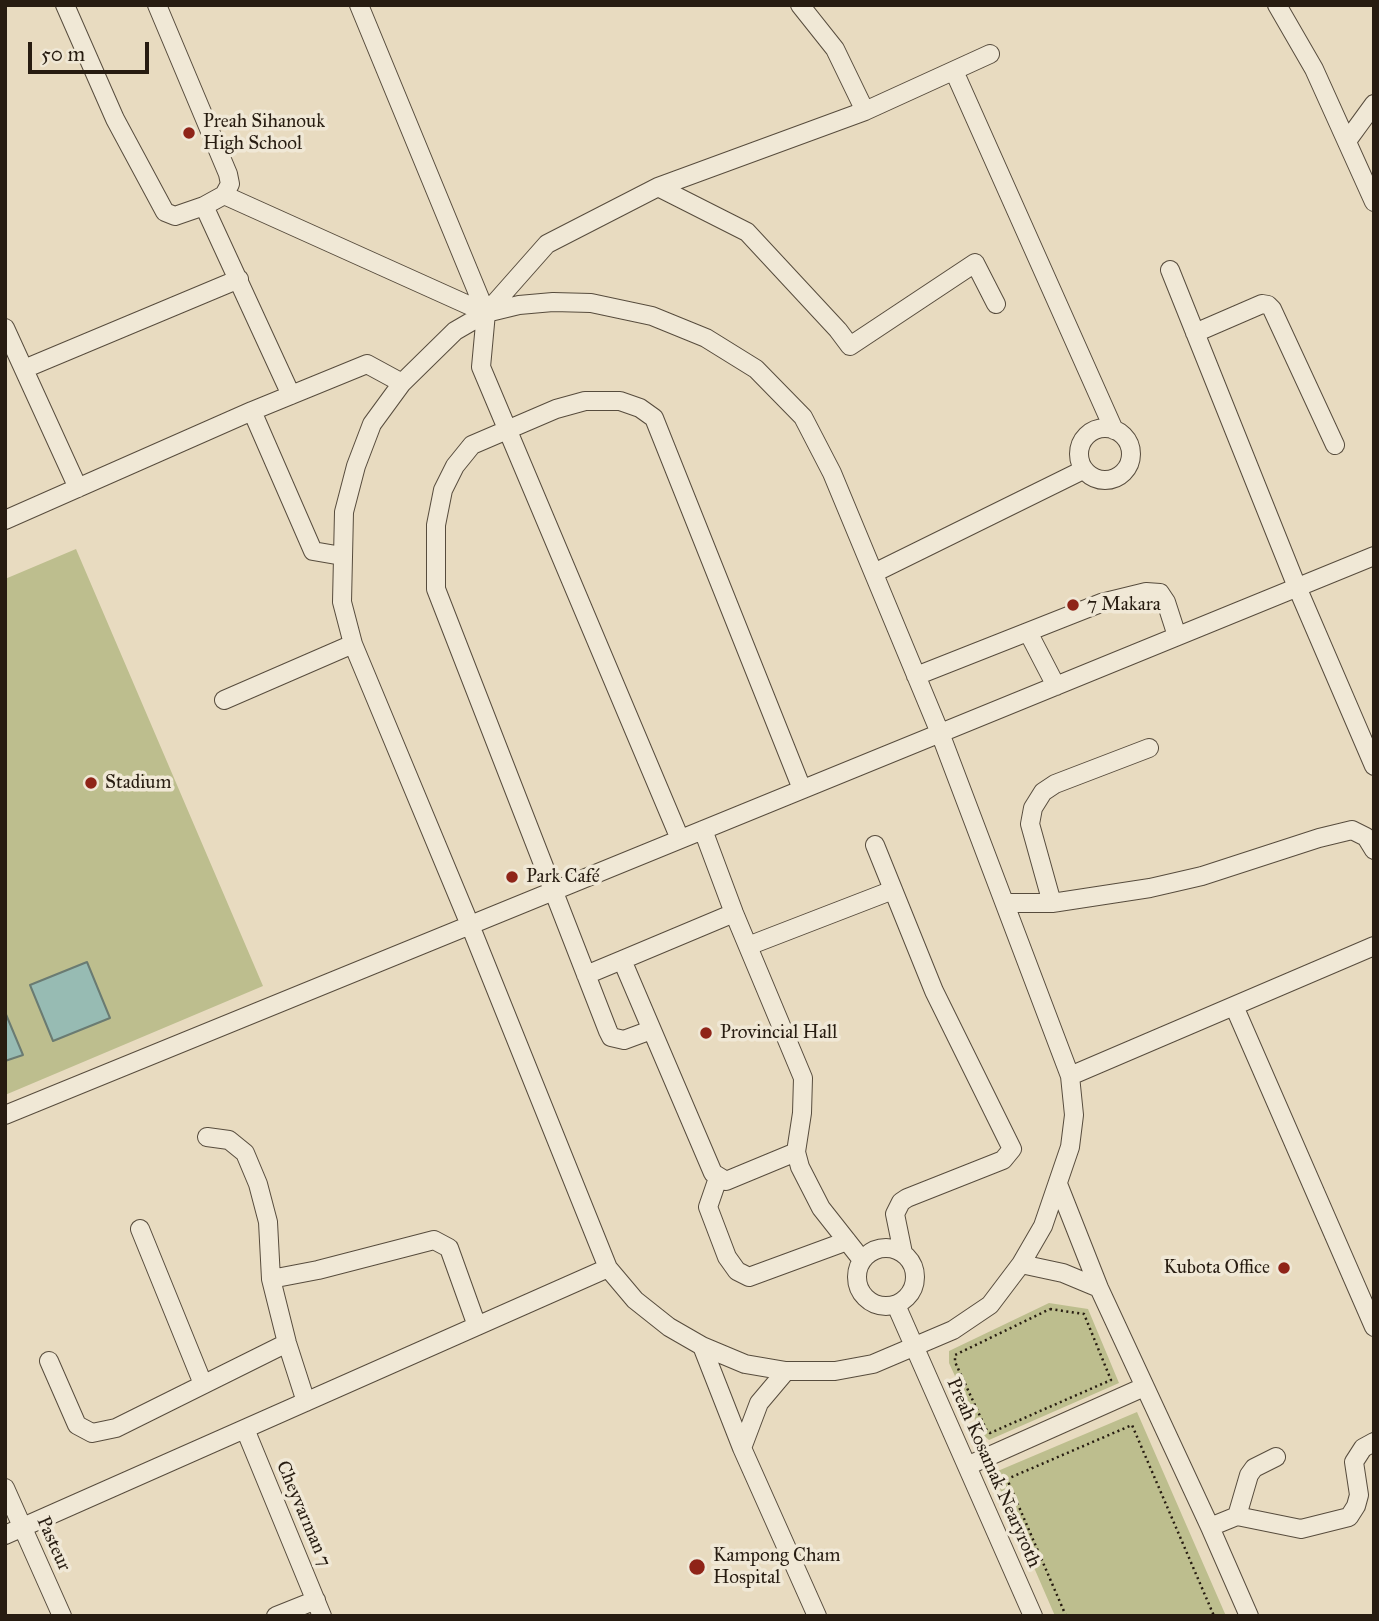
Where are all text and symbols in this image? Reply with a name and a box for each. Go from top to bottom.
scale bar [32,28,152,72]
text: 50 m [41,41,85,67]
place label: Preah Sihanouk High School [203,111,325,155]
marker: Preah Sihanouk High School [181,125,197,141]
place label: 7 Makara [1087,594,1161,616]
marker: 7 Makara [1065,597,1081,613]
place label: Stadium [105,772,171,794]
marker: Stadium [83,775,99,791]
place label: Park Café [526,866,600,888]
marker: Park Café [504,869,520,885]
place label: Provincial Hall [720,1022,837,1044]
marker: Provincial Hall [698,1025,714,1041]
place label: Kubota Office [1163,1257,1270,1279]
marker: Kubota Office [1276,1260,1292,1276]
street label: Preah Kosamak Nearyroth [941,1375,1045,1571]
street label: Cheyvarman 7 [270,1458,336,1570]
street label: Pasteur [31,1513,75,1575]
place label: Kampong Cham Hospital [713,1545,840,1589]
marker: Kampong Cham Hospital [687,1557,707,1577]

